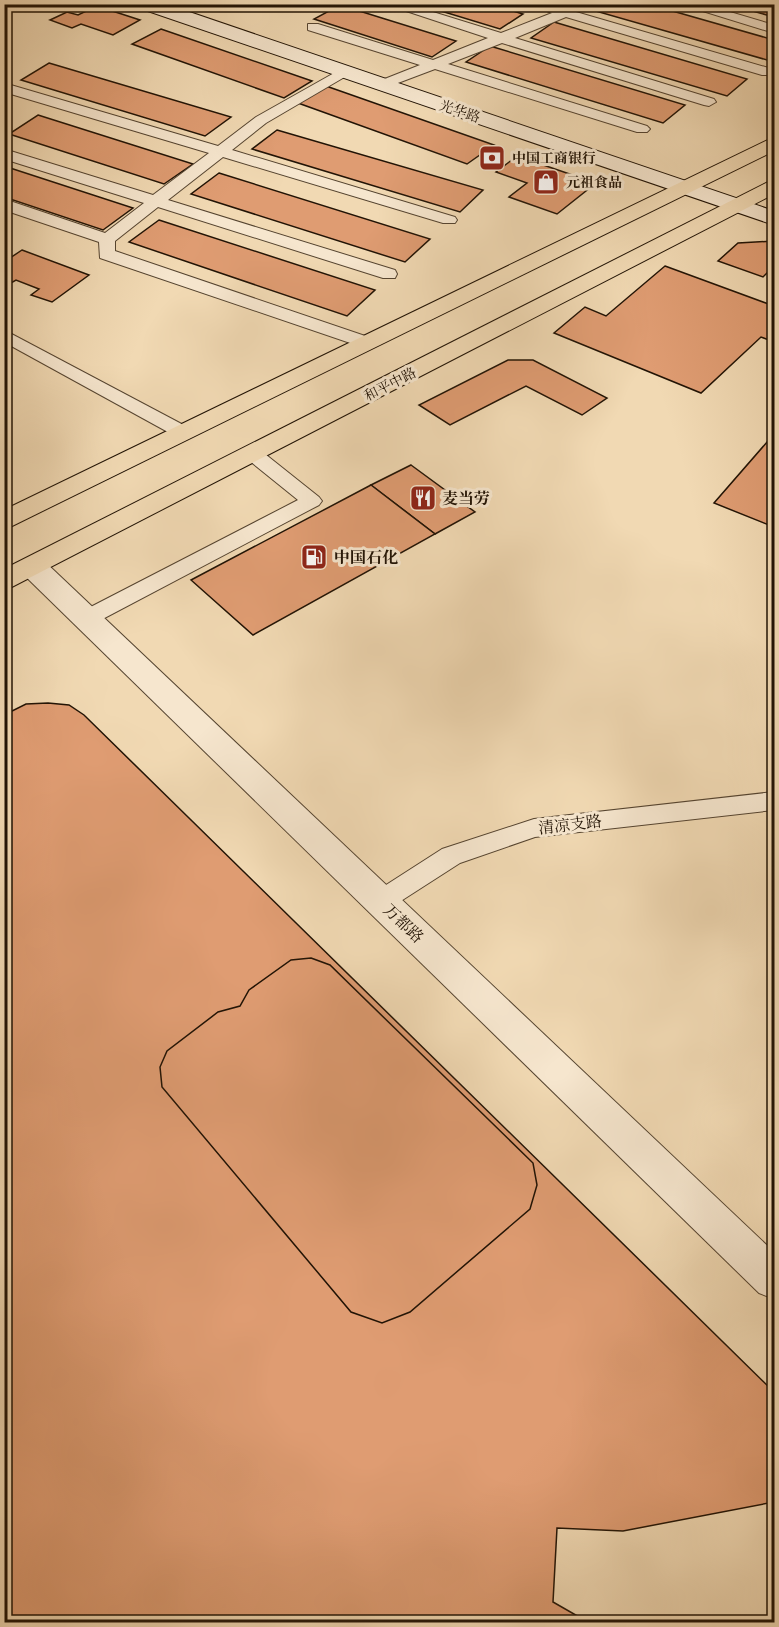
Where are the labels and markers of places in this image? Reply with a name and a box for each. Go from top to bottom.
bank icon: 中国工商银行 [477,143,507,173]
place label: 中国工商银行 [512,150,596,167]
shop icon: 元祖食品 [531,167,561,197]
place label: 元祖食品 [566,174,622,191]
restaurant icon: 麦当劳 [408,483,438,513]
place label: 麦当劳 [442,489,490,508]
fuel station icon: 中国石化 [299,542,329,572]
place label: 中国石化 [334,548,398,567]

